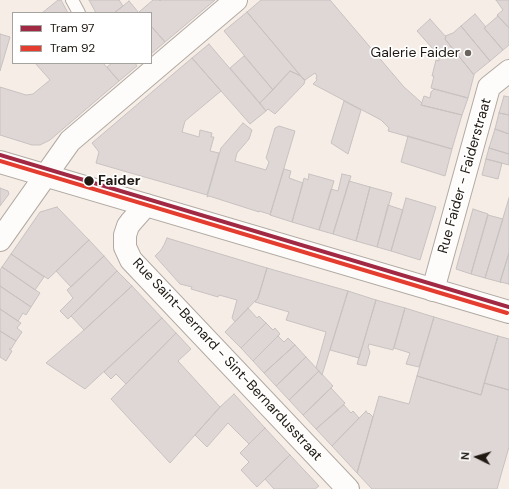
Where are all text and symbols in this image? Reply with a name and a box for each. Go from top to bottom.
legend [12,12,152,64]
text: Tram 97 [50,20,95,36]
text: Tram 92 [50,40,95,56]
place label: Galerie Faider [371,45,460,61]
marker: Galerie Faider [463,48,473,58]
street label: Rue Faider - Faiderstraat [435,96,495,256]
place label: Faider [98,173,141,189]
marker: Faider [82,174,96,188]
street label: Rue Saint-Bernard - Sint-Bernardusstraat [129,255,325,465]
north arrow [457,437,497,477]
text: N [458,451,472,461]

